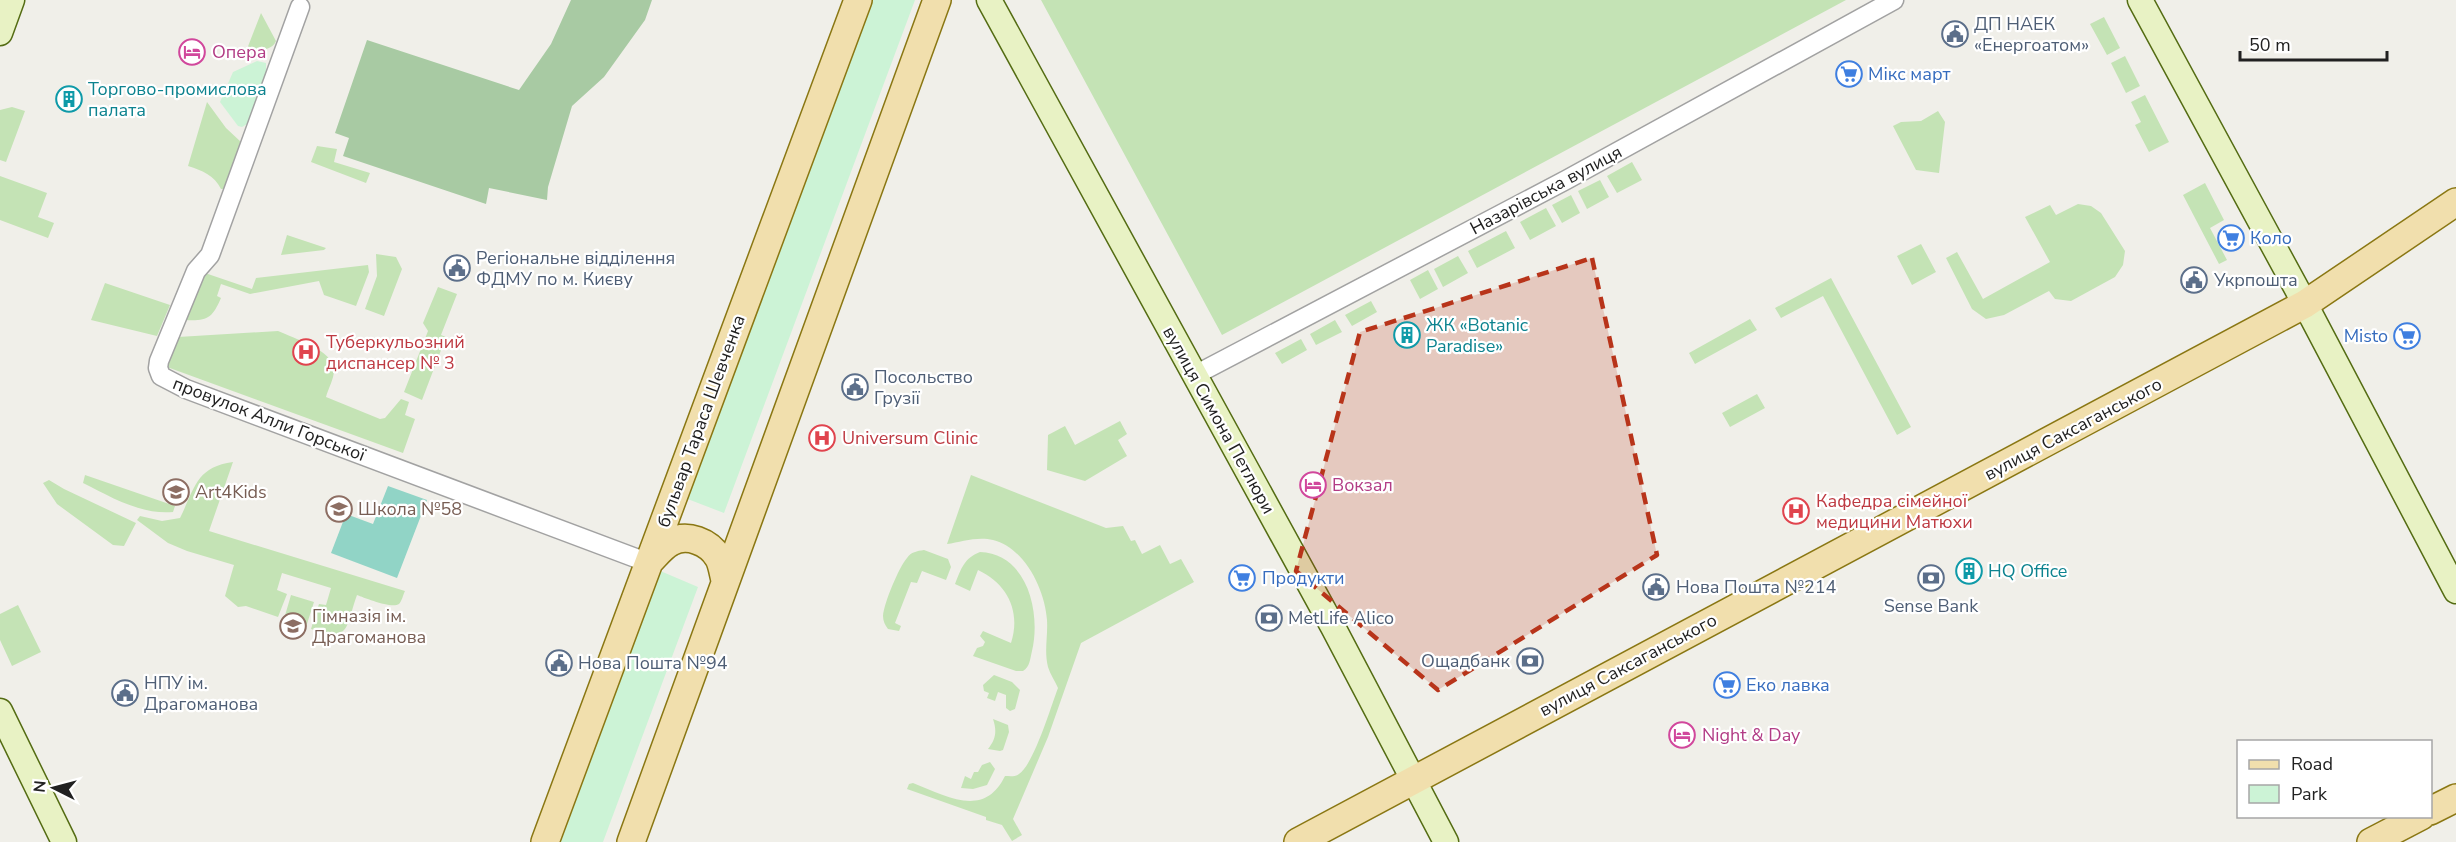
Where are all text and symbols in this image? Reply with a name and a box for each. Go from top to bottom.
place label: ДП НАЕК «Енергоатом» [1974,12,2089,57]
public building icon: ДП НАЕК «Енергоатом» [1940,19,1970,49]
scale bar [2240,24,2387,62]
text: 50 m [2249,33,2291,57]
hotel icon: Опера [177,37,207,67]
place label: Опера [212,40,266,64]
supermarket icon: Мікс март [1834,59,1864,89]
place label: Мікс март [1868,62,1951,86]
place label: Торгово-промислова палата [88,77,267,122]
building icon: Торгово-промислова палата [54,84,84,114]
street label: Назарівська вулиця [1466,140,1626,240]
supermarket icon: Коло [2216,223,2246,253]
place label: Коло [2250,226,2292,250]
place label: Регіональне відділення ФДМУ по м. Києву [476,246,675,291]
public building icon: Регіональне відділення ФДМУ по м. Києву [442,253,472,283]
public building icon: Укрпошта [2179,265,2209,295]
place label: Укрпошта [2213,268,2298,292]
street label: бульвар Тараса Шевченка [651,312,751,530]
place label: ЖК «Botanic Paradise» [1426,313,1528,358]
building icon: ЖК «Botanic Paradise» [1392,320,1422,350]
supermarket icon: Misto [2392,321,2422,351]
street label: вулиця Симона Петлюри [1157,322,1281,518]
place label: Misto [2344,324,2388,348]
place label: Туберкульозний диспансер № 3 [326,330,465,375]
hospital icon: Туберкульозний диспансер № 3 [291,337,321,367]
place label: Посольство Грузії [874,365,973,410]
street label: провулок Алли Горської [169,371,369,467]
public building icon: Посольство Грузії [840,372,870,402]
street label: вулиця Саксаганського [1980,372,2166,486]
hospital icon: Universum Clinic [807,423,837,453]
place label: Universum Clinic [842,426,978,450]
hotel icon: Вокзал [1298,470,1328,500]
place label: Вокзал [1332,473,1393,497]
school or university icon: Art4Kids [161,477,191,507]
place label: Art4Kids [195,480,267,504]
place label: Кафедра сімейної медицини Матюхи [1816,489,1973,534]
school or university icon: Школа №58 [324,494,354,524]
hospital icon: Кафедра сімейної медицини Матюхи [1781,496,1811,526]
place label: Школа №58 [358,497,462,521]
building icon: HQ Office [1954,556,1984,586]
place label: HQ Office [1988,559,2067,583]
supermarket icon: Продукти [1227,563,1257,593]
bank icon: Sense Bank [1916,563,1946,593]
place label: Продукти [1262,566,1345,590]
public building icon: Нова Пошта №214 [1641,572,1671,602]
place label: Нова Пошта №214 [1676,575,1837,599]
place label: Sense Bank [1884,594,1979,618]
bank icon: MetLife Alico [1254,603,1284,633]
place label: Гімназія ім. Драгоманова [312,604,426,649]
place label: MetLife Alico [1288,606,1394,630]
street label: вулиця Саксаганського [1535,608,1721,722]
school or university icon: Гімназія ім. Драгоманова [278,611,308,641]
bank icon: Ощадбанк [1515,646,1545,676]
public building icon: Нова Пошта №94 [544,648,574,678]
place label: Ощадбанк [1421,649,1511,673]
place label: Нова Пошта №94 [578,651,728,675]
supermarket icon: Еко лавка [1712,670,1742,700]
place label: НПУ ім. Драгоманова [144,671,258,716]
place label: Еко лавка [1746,673,1830,697]
public building icon: НПУ ім. Драгоманова [110,678,140,708]
hotel icon: Night & Day [1667,720,1697,750]
place label: Night & Day [1702,723,1801,747]
legend [2237,740,2432,818]
text: Road [2291,752,2333,776]
north arrow [24,758,84,818]
text: N [29,779,52,794]
text: Park [2291,782,2328,806]

